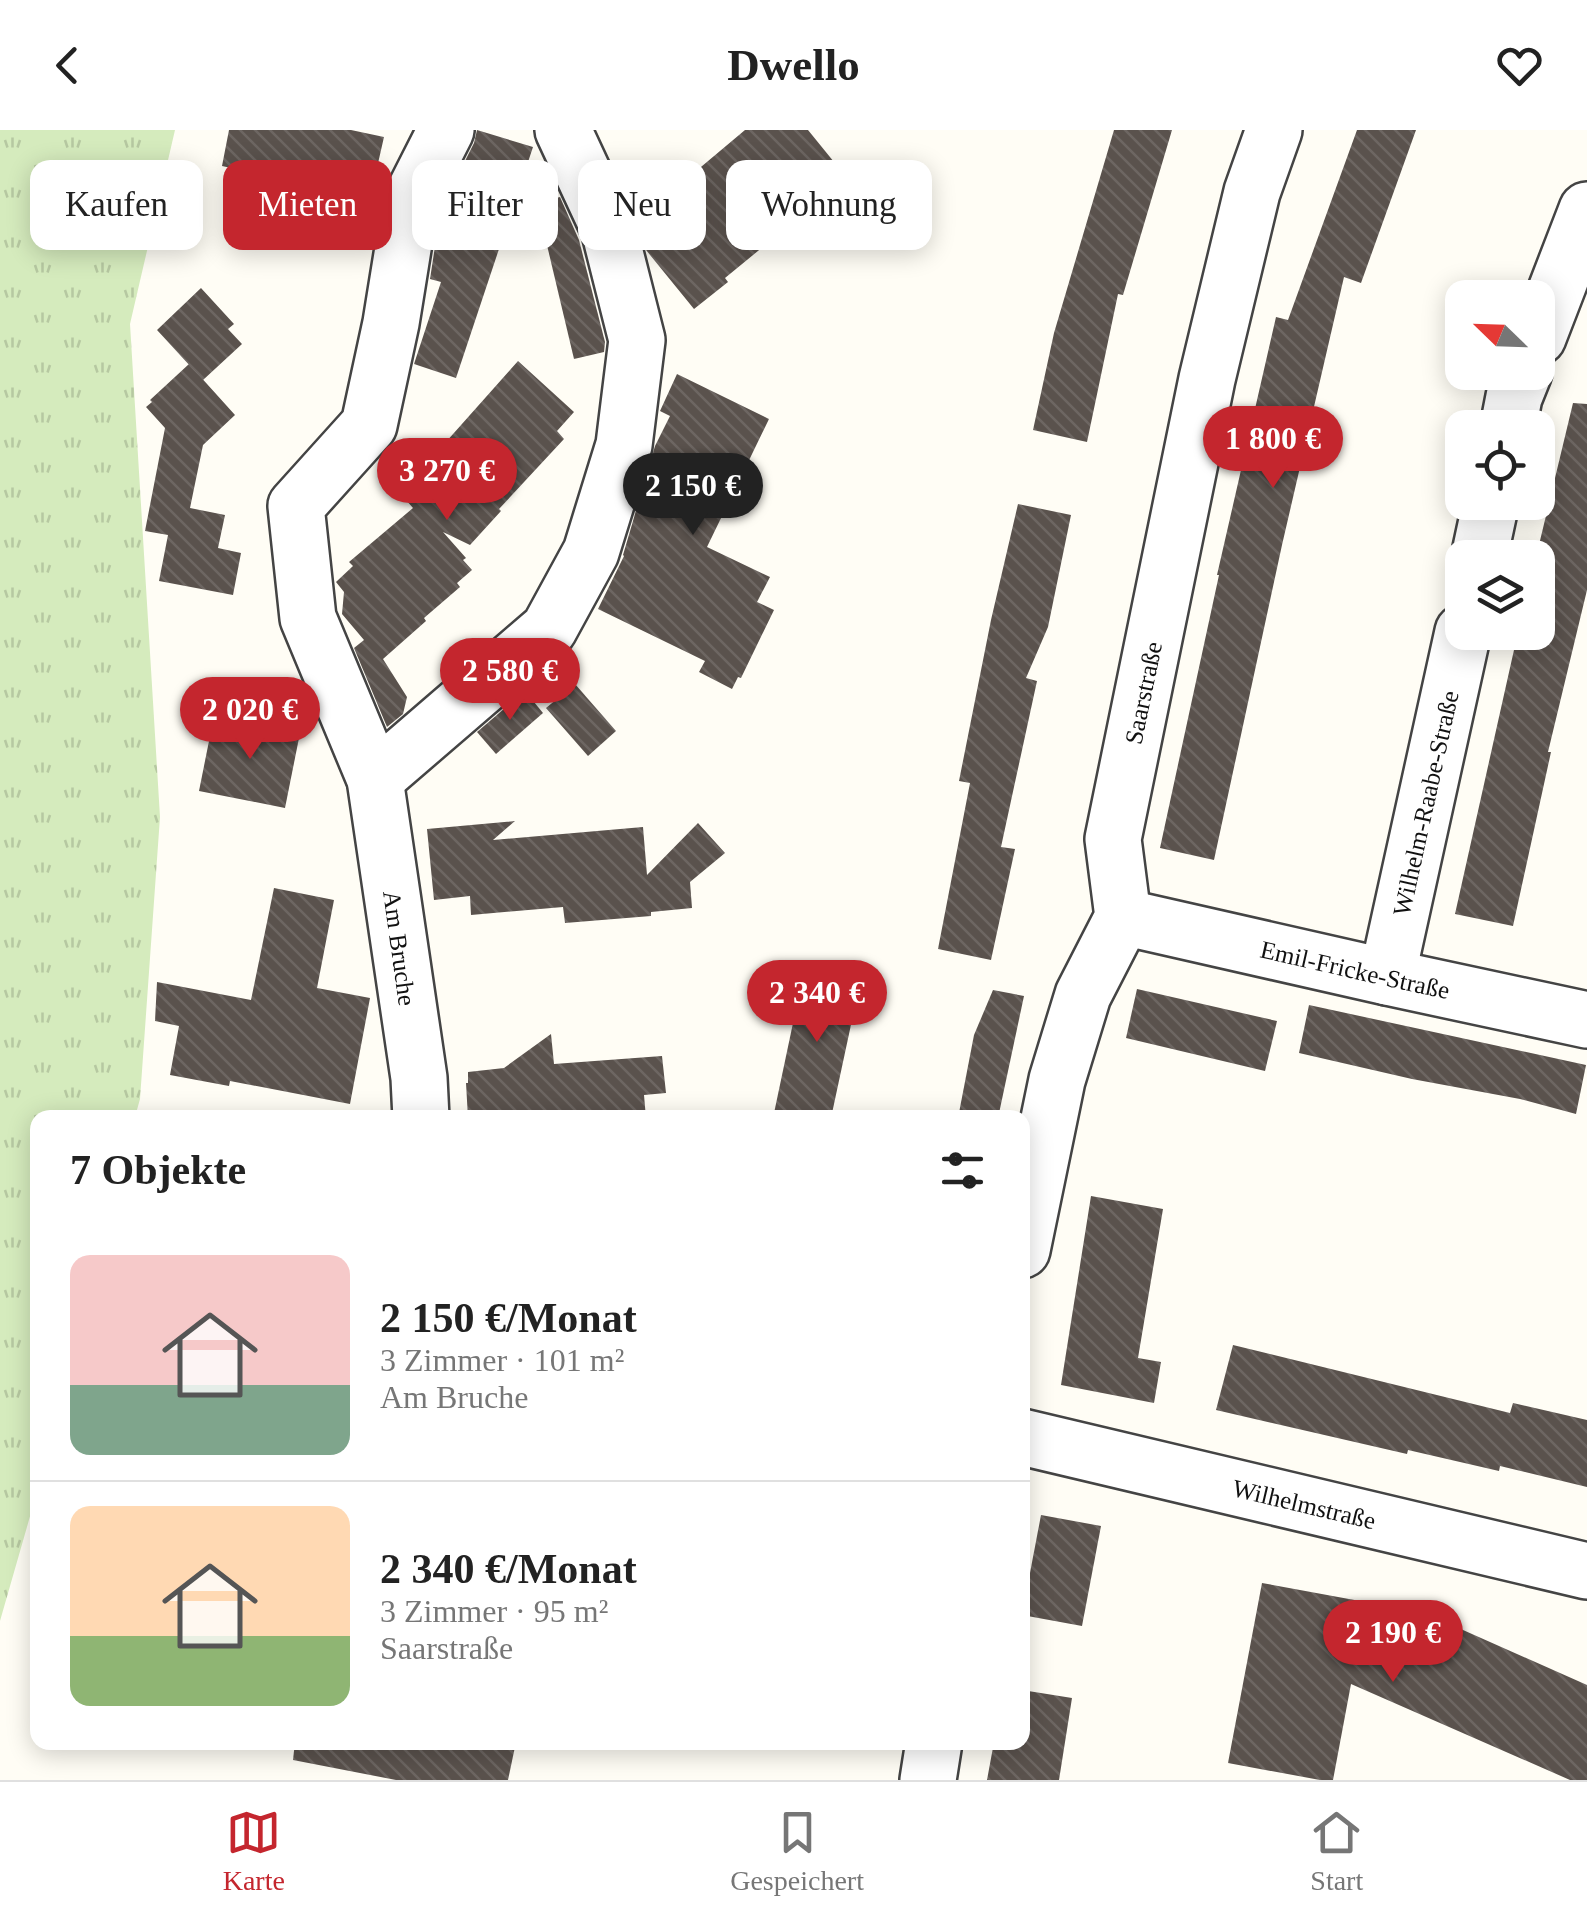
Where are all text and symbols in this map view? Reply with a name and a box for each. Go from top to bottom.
icon: back [40,38,95,93]
icon: heart [1492,38,1547,93]
text: Dwello [727,40,860,90]
chip: Kaufen [30,160,203,250]
chip: Mieten [223,160,392,250]
chip: Filter [412,160,558,250]
chip: Neu [578,160,706,250]
chip: Wohnung [726,160,932,250]
north arrow [1445,280,1555,390]
map controls [1445,280,1555,650]
pin: 1 800 € [1181,406,1365,491]
button: locate [1445,410,1555,520]
text: 1 800 € [1225,420,1321,456]
pin: 3 270 € [355,438,539,523]
text: 3 270 € [399,452,495,488]
pin: 2 150 € [601,453,785,538]
text: 2 150 € [645,467,741,503]
button: layers [1445,540,1555,650]
pin: 2 580 € [418,638,602,723]
street label: Saarstraße [1120,639,1167,747]
text: 2 580 € [462,652,558,688]
pin: 2 020 € [158,677,342,762]
street label: Wilhelm-Raabe-Straße [1388,688,1464,918]
text: 2 020 € [202,691,298,727]
street label: Am Bruche [378,889,421,1007]
street label: Emil-Fricke-Straße [1258,936,1452,1004]
pin: 2 340 € [725,960,909,1045]
text: 2 340 € [769,974,865,1010]
icon: filters [935,1143,990,1198]
text: 7 Objekte [70,1147,246,1193]
icon: home [150,1295,270,1415]
text: 2 150 €/Monat [380,1295,637,1341]
text: 3 Zimmer · 101 m² [380,1342,624,1378]
text: Am Bruche [380,1379,528,1415]
street label: Wilhelmstraße [1230,1474,1378,1534]
icon: home [150,1546,270,1666]
text: 2 340 €/Monat [380,1546,637,1592]
text: 3 Zimmer · 95 m² [380,1593,608,1629]
pin: 2 190 € [1301,1600,1485,1685]
text: 2 190 € [1345,1614,1441,1650]
text: Saarstraße [380,1630,513,1666]
tab: Karte [223,1805,285,1897]
tab: Gespeichert [730,1805,864,1897]
tab: Start [1309,1805,1364,1897]

